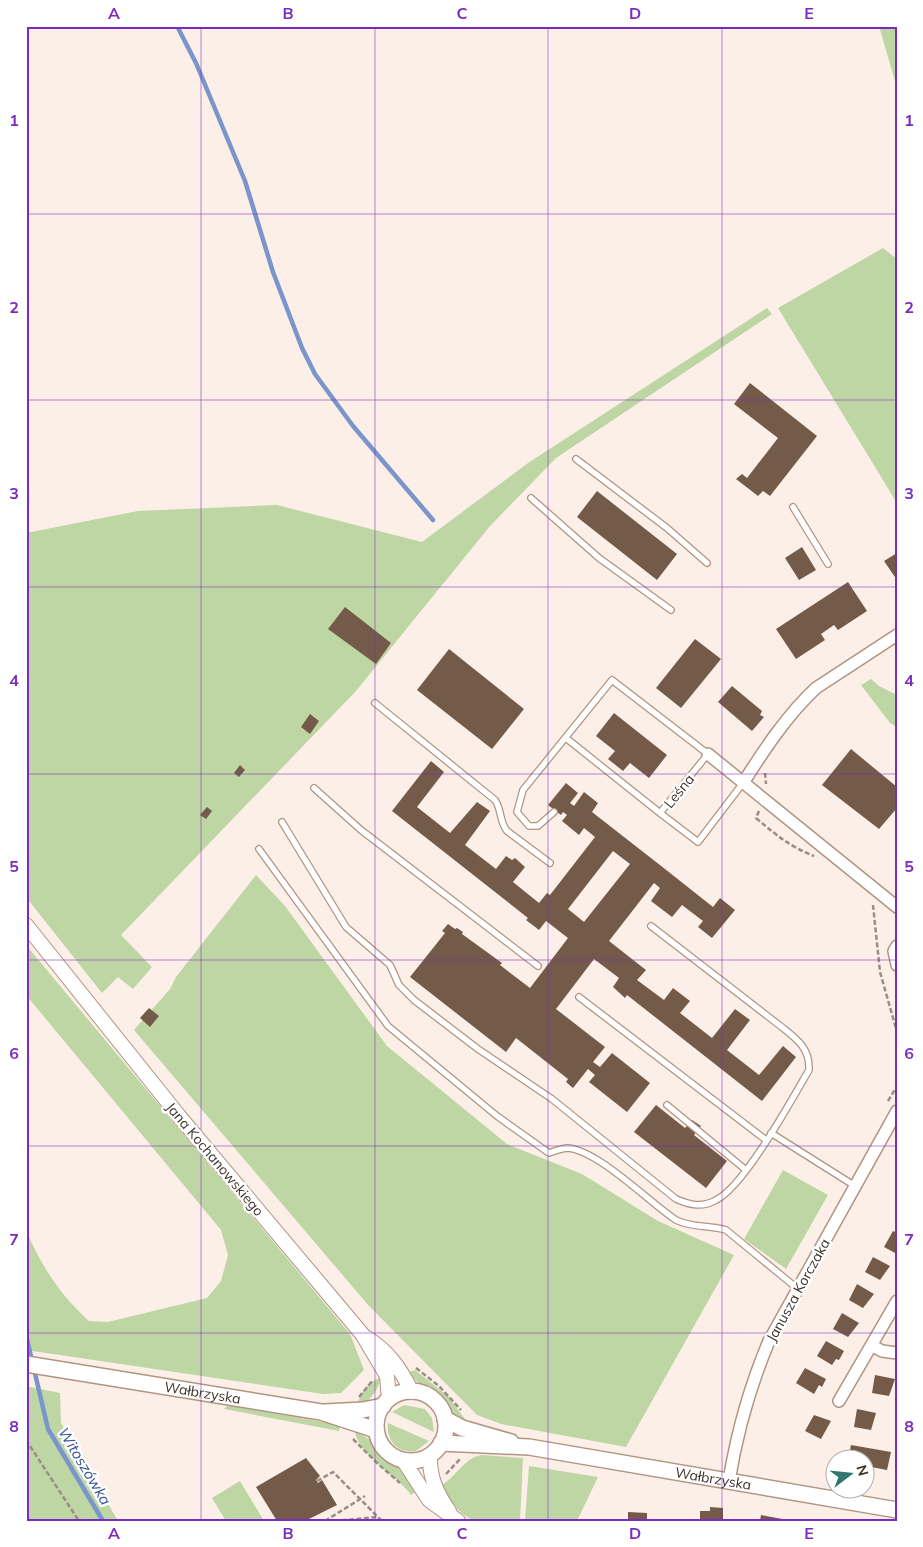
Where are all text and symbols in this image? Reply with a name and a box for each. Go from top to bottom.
text: A [108,3,120,23]
text: B [282,3,294,23]
text: C [457,3,468,23]
text: D [629,3,641,23]
text: E [804,3,814,23]
text: 1 [9,110,19,130]
text: 1 [904,110,914,130]
text: 2 [9,297,19,317]
text: 2 [904,297,914,317]
text: 3 [9,483,19,503]
text: 3 [904,483,914,503]
text: 4 [9,670,19,690]
text: 4 [904,670,914,690]
street label: Leśna [660,770,698,812]
text: 5 [9,856,19,876]
text: 5 [904,856,914,876]
text: 6 [9,1043,19,1063]
text: 6 [904,1043,914,1063]
street label: Jana Kochanowskiego [162,1098,268,1220]
text: 7 [9,1229,19,1249]
text: 7 [904,1229,914,1249]
street label: Janusza Korczaka [762,1235,834,1345]
street label: Wałbrzyska [163,1378,242,1408]
text: 8 [9,1416,19,1436]
text: 8 [904,1416,914,1436]
water label: Witoszówka [54,1424,116,1508]
north arrow [826,1450,876,1500]
street label: Wałbrzyska [674,1463,753,1494]
text: N [852,1463,873,1478]
text: A [108,1523,120,1543]
text: B [282,1523,294,1543]
text: C [457,1523,468,1543]
text: D [629,1523,641,1543]
text: E [804,1523,814,1543]

